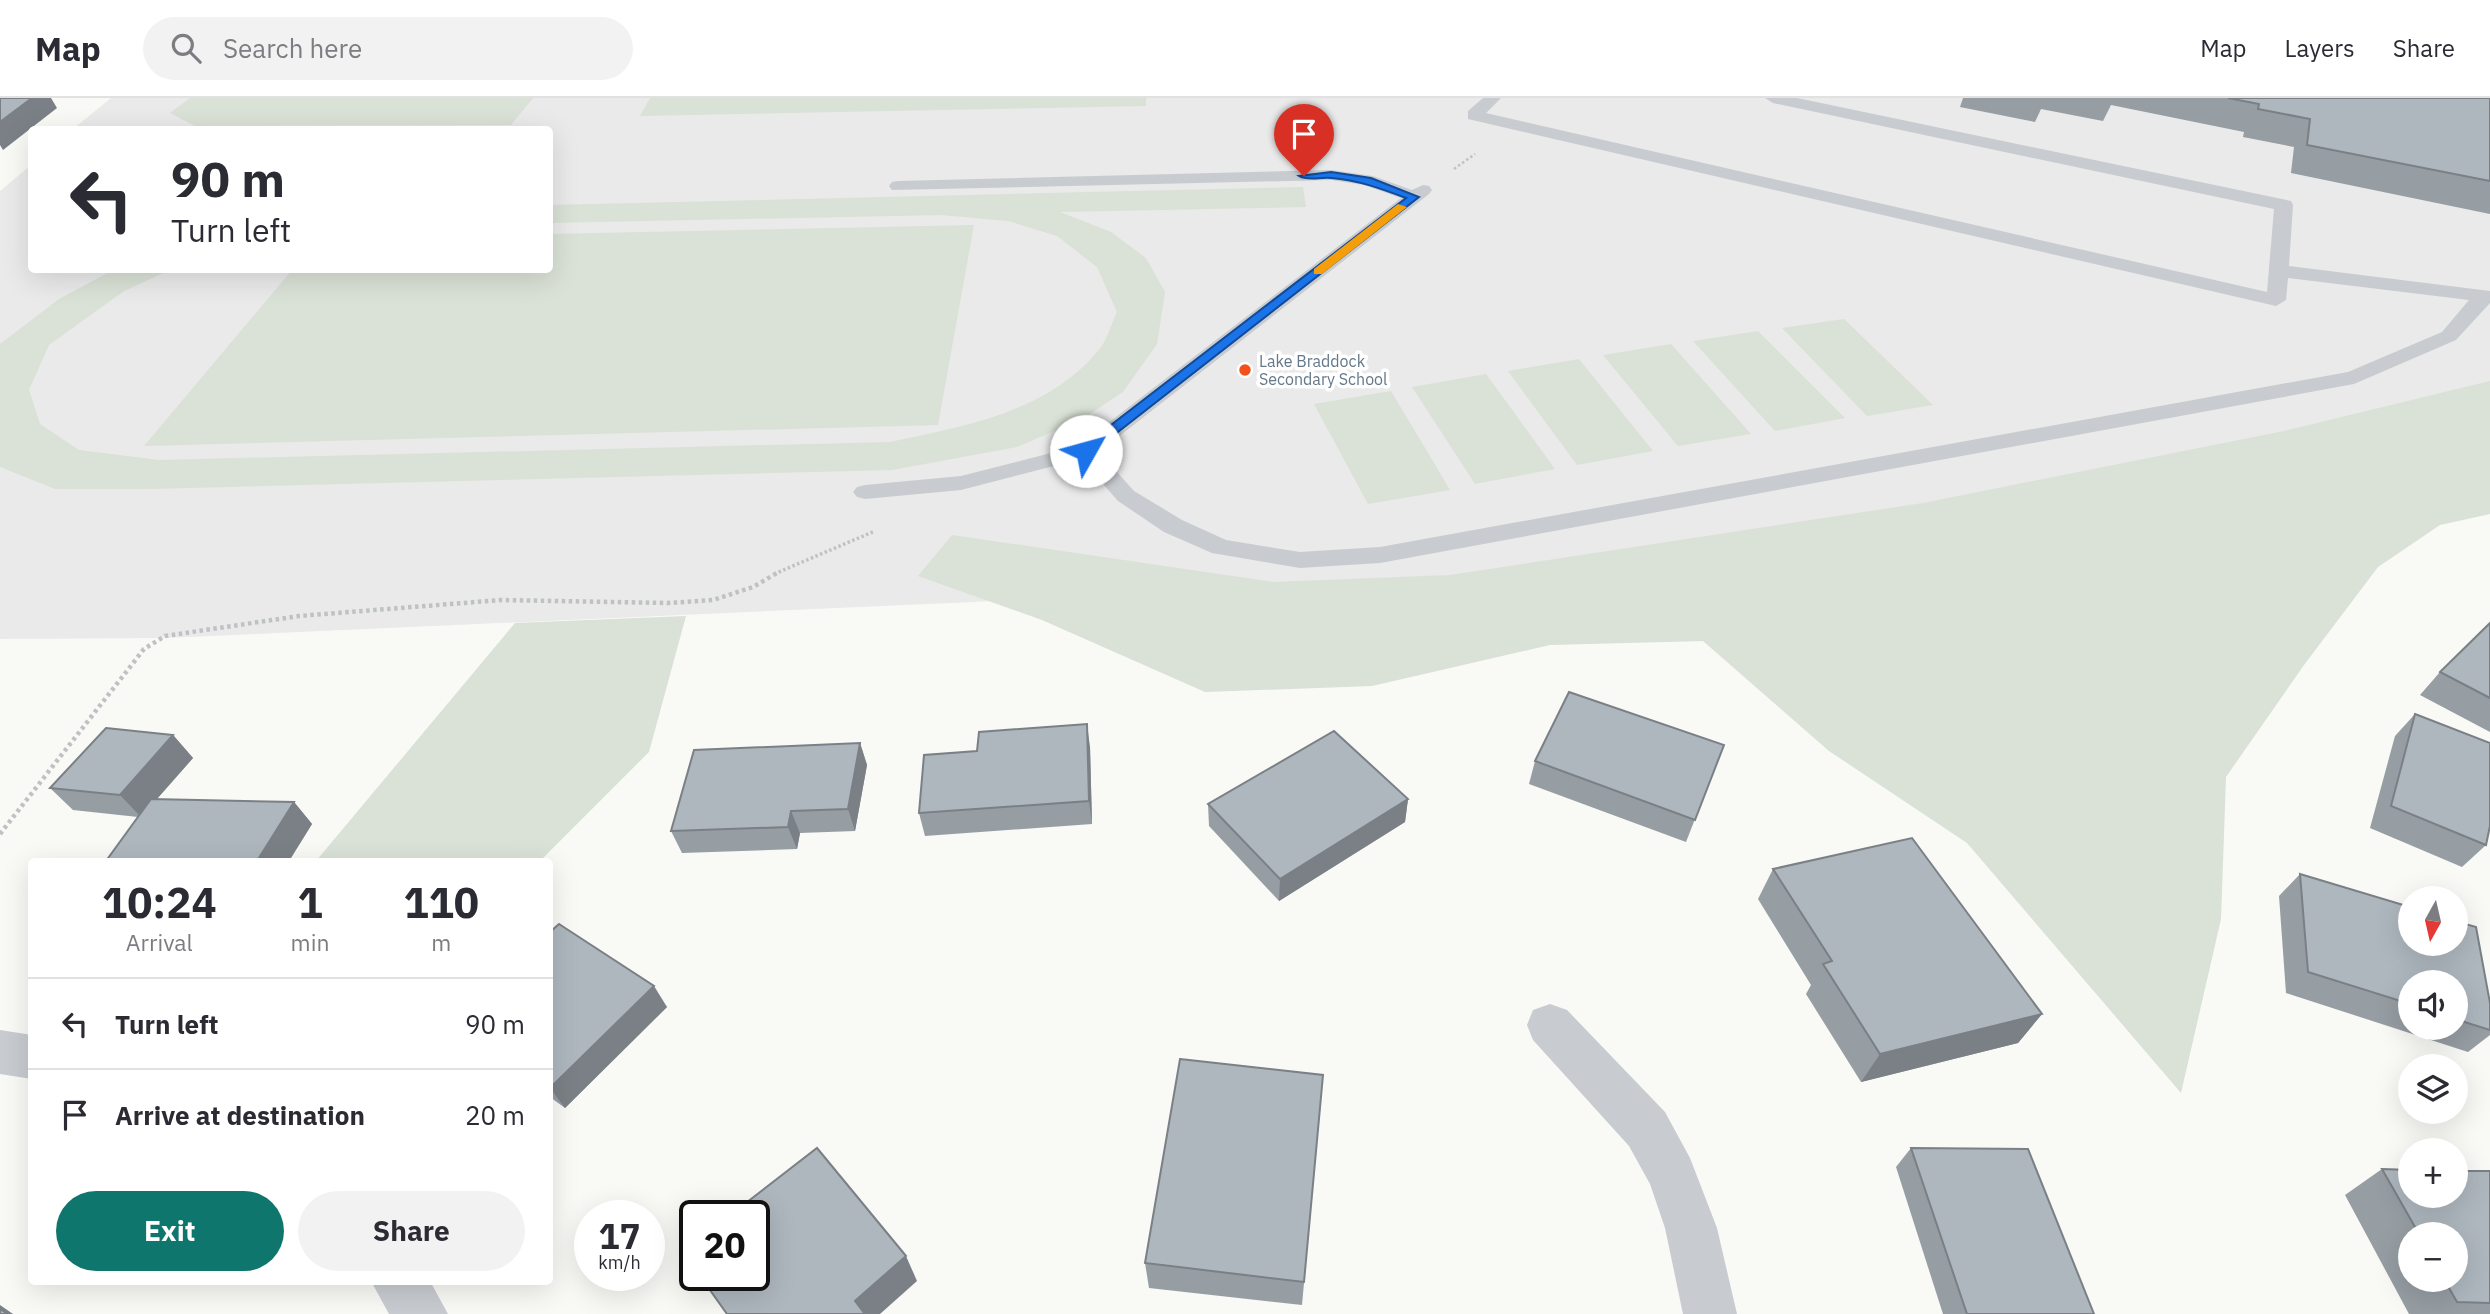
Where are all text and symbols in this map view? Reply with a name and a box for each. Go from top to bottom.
search box [143,17,633,80]
text: Map [35,27,101,70]
icon: search [167,29,205,67]
text: Search here [223,31,362,65]
text: Map [2200,32,2247,64]
text: Layers [2285,32,2355,64]
text: Share [2393,32,2455,64]
pin [1274,104,1334,176]
icon: arrive [1285,115,1323,153]
text: 90 m [171,147,285,210]
icon: left [56,154,147,245]
text: Turn left [171,209,291,251]
place label: Lake Braddock Secondary School [1259,351,1387,389]
marker: Lake Braddock Secondary School [1237,362,1253,378]
position arrow [1049,414,1123,488]
text: 10:24 [102,875,217,930]
text: 1 [297,875,323,930]
text: 110 [403,875,479,930]
north arrow [2398,886,2468,956]
map controls [2398,886,2468,1292]
text: Arrival [126,927,193,957]
text: min [291,927,329,957]
text: m [431,927,451,957]
button: sound [2398,970,2468,1040]
icon: left [56,1005,94,1043]
text: Turn left [115,1007,218,1041]
text: 90 m [465,1007,525,1041]
button: layers [2398,1054,2468,1124]
icon: arrive [56,1096,94,1134]
text: Arrive at destination [115,1098,365,1132]
text: 20 m [465,1098,525,1132]
button: + [2398,1138,2468,1208]
button: Exit [56,1191,284,1271]
button: Share [298,1191,525,1271]
speed limit sign: 20 [679,1200,770,1291]
text: 17 [598,1213,641,1259]
button: − [2398,1222,2468,1292]
text: km/h [598,1251,641,1274]

